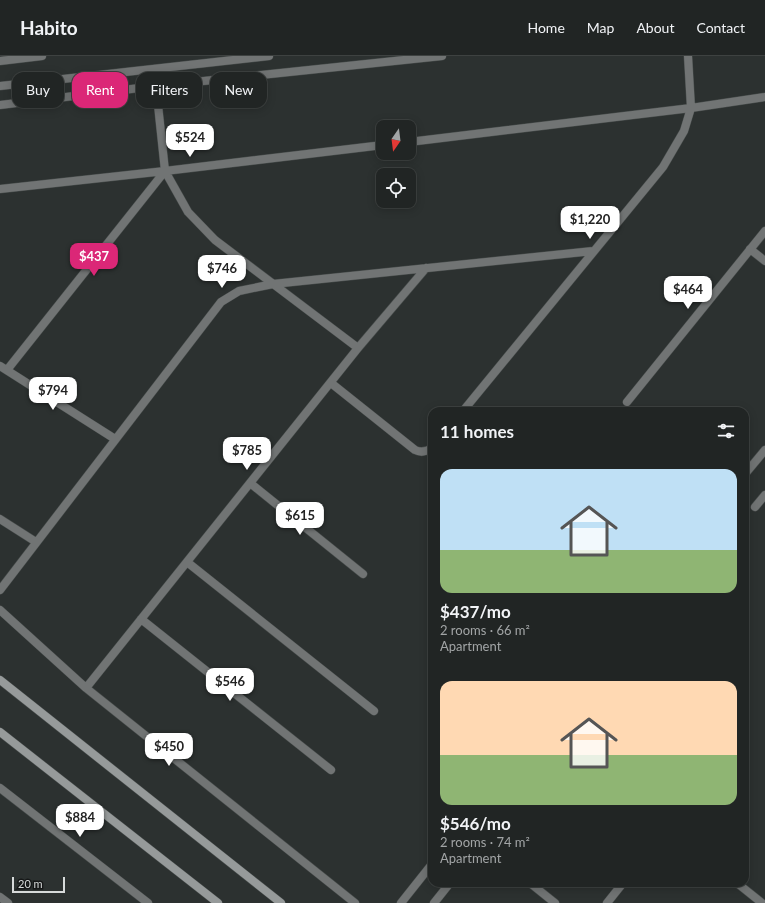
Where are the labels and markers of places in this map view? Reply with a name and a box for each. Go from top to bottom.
pin: $524 [166,124,214,158]
pin: $1,220 [557,206,623,240]
pin: $437 [70,243,118,277]
pin: $746 [198,255,246,289]
pin: $464 [664,276,712,310]
pin: $794 [29,377,77,411]
pin: $785 [223,437,271,471]
pin: $615 [276,502,324,536]
pin: $546 [206,668,254,702]
pin: $450 [145,733,193,767]
pin: $884 [56,804,104,838]

